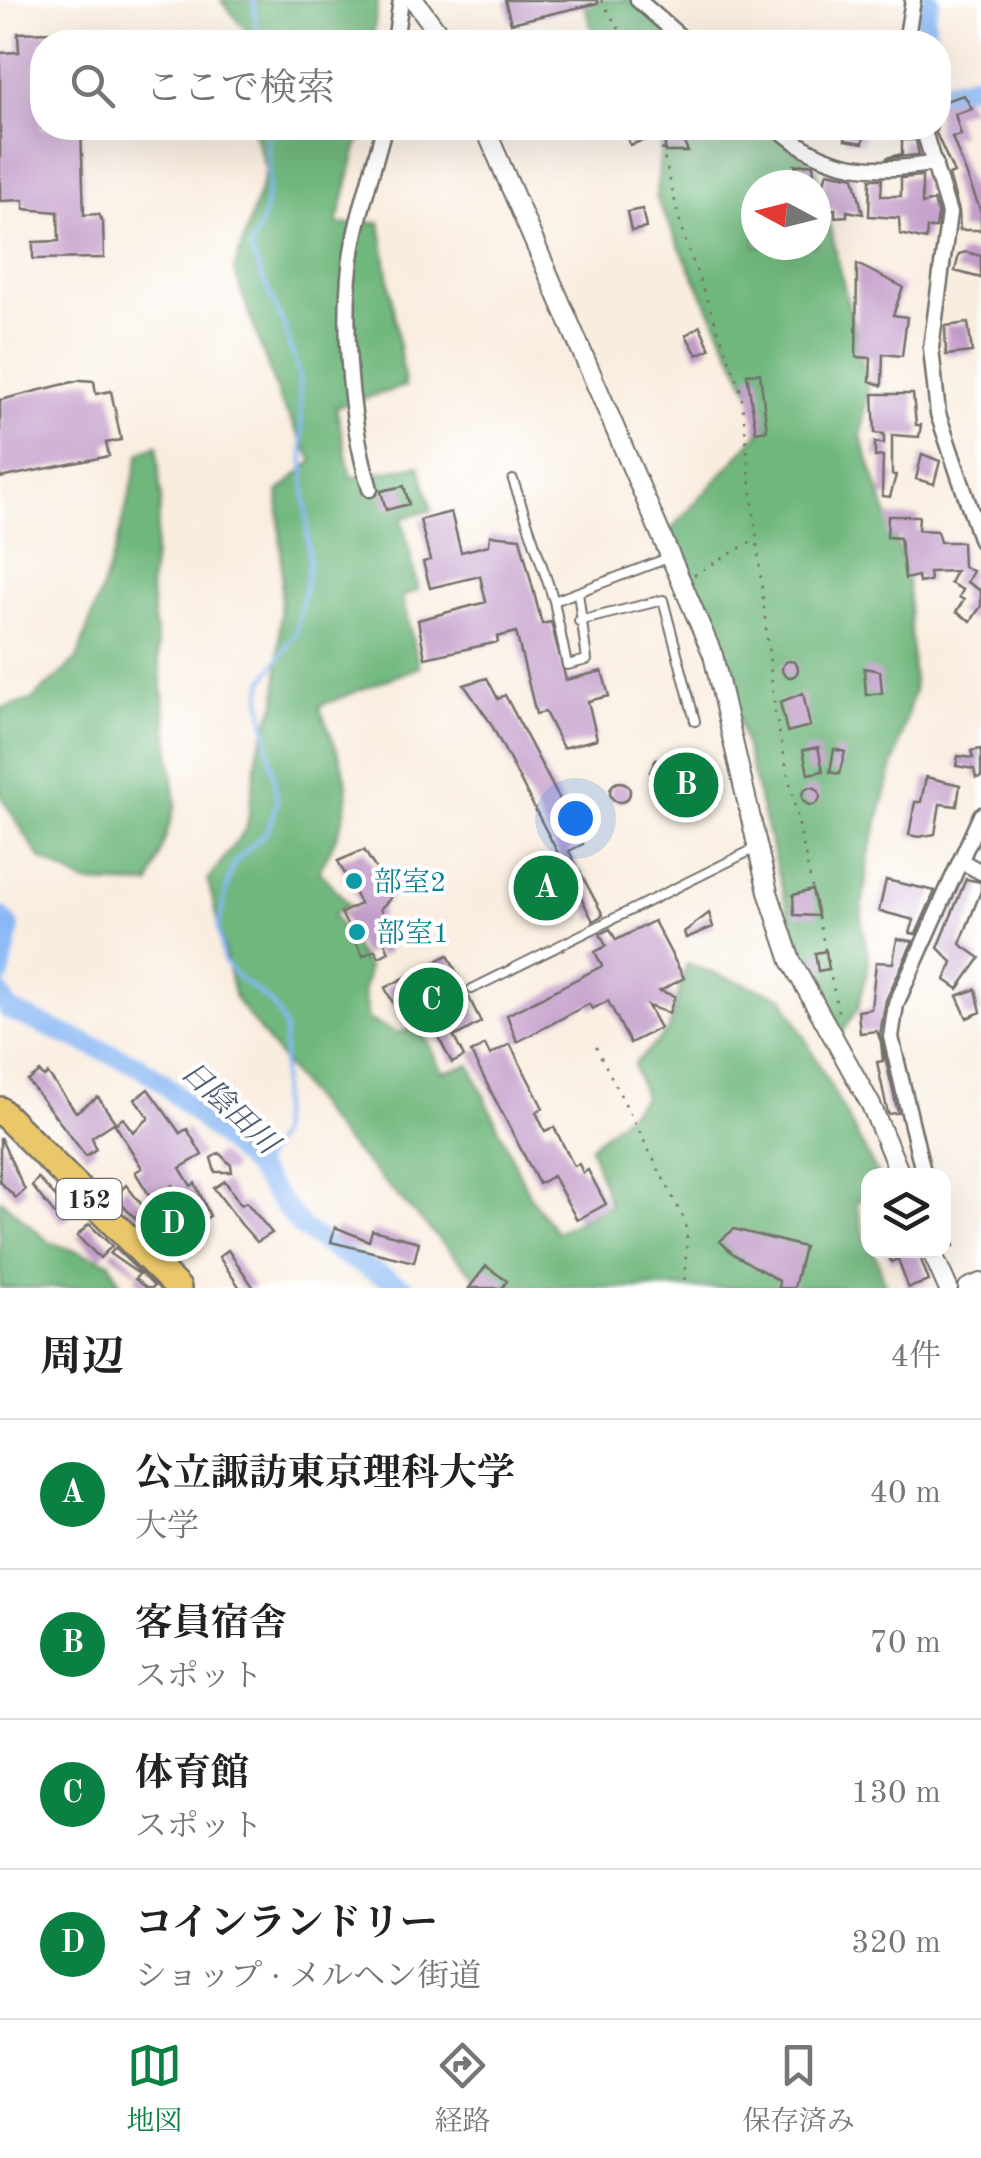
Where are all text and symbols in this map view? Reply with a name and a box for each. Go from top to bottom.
search box [30,30,951,140]
icon: search [65,58,120,113]
text: ここで検索 [145,71,335,109]
north arrow [741,170,831,260]
pin: B [654,748,718,822]
your location [550,793,601,844]
pin: A [514,850,578,926]
place label: 部室2 [374,867,446,898]
marker: 部室2 [343,870,365,892]
place label: 部室1 [377,918,449,949]
marker: 部室1 [346,921,368,943]
pin: C [398,962,464,1038]
water label: 日陰田川 [175,1054,287,1162]
map controls [861,1168,951,1258]
button: layers [861,1168,951,1258]
road number: 152 [56,1179,122,1219]
pin: D [140,1186,206,1262]
text: 周辺 [40,1338,124,1380]
text: 4件 [890,1342,941,1374]
text: 公立諏訪東京理科大学 [135,1456,515,1494]
text: A [60,1478,85,1510]
text: 40 m [870,1478,941,1510]
text: 大学 [135,1512,199,1544]
text: 客員宿舎 [135,1606,287,1644]
text: B [61,1628,84,1660]
text: 70 m [870,1628,941,1660]
text: スポット [135,1662,263,1694]
text: 体育館 [135,1756,249,1794]
text: C [62,1778,83,1810]
text: 130 m [851,1778,941,1810]
text: スポット [135,1812,263,1844]
text: コインランドリー [135,1906,438,1944]
text: D [60,1928,85,1960]
text: 320 m [851,1928,941,1960]
text: ショップ · メルヘン街道 [135,1962,481,1994]
tab: 地図 [126,2038,182,2141]
tab: 経路 [434,2038,491,2141]
tab: 保存済み [743,2038,855,2141]

